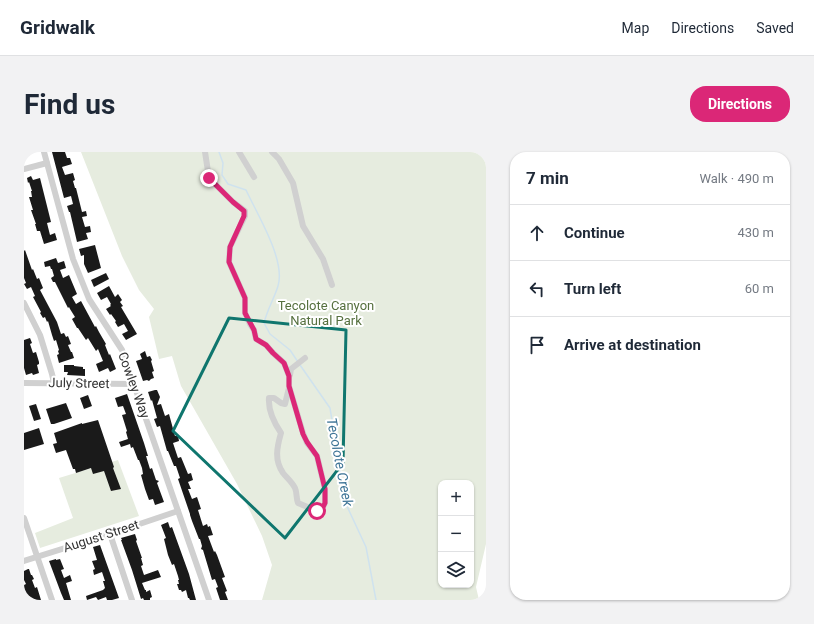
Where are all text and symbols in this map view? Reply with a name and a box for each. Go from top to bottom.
text: Gridwalk [20,16,95,39]
text: Map [622,20,649,36]
text: Directions [671,20,734,36]
text: Saved [756,20,794,36]
button: Directions [690,86,790,122]
text: Find us [24,88,115,121]
text: 7 min [526,168,569,188]
route end [200,169,218,187]
text: Walk · 490 m [699,171,774,186]
icon: ahead [526,222,548,244]
text: Continue [564,224,625,242]
text: 430 m [737,225,774,240]
icon: left [526,278,548,300]
text: Turn left [564,280,621,298]
text: 60 m [745,281,774,296]
park label: Tecolote Canyon Natural Park [278,298,374,328]
icon: arrive [526,334,548,356]
text: Arrive at destination [564,336,701,354]
street label: Cowley Way [115,350,153,420]
street label: July Street [48,375,110,391]
water label: Tecolote Creek [324,416,357,509]
map controls [438,480,474,588]
button: + [438,480,474,516]
route start [308,502,326,520]
button: − [438,516,474,552]
street label: August Street [61,517,141,555]
button: layers [438,552,474,588]

